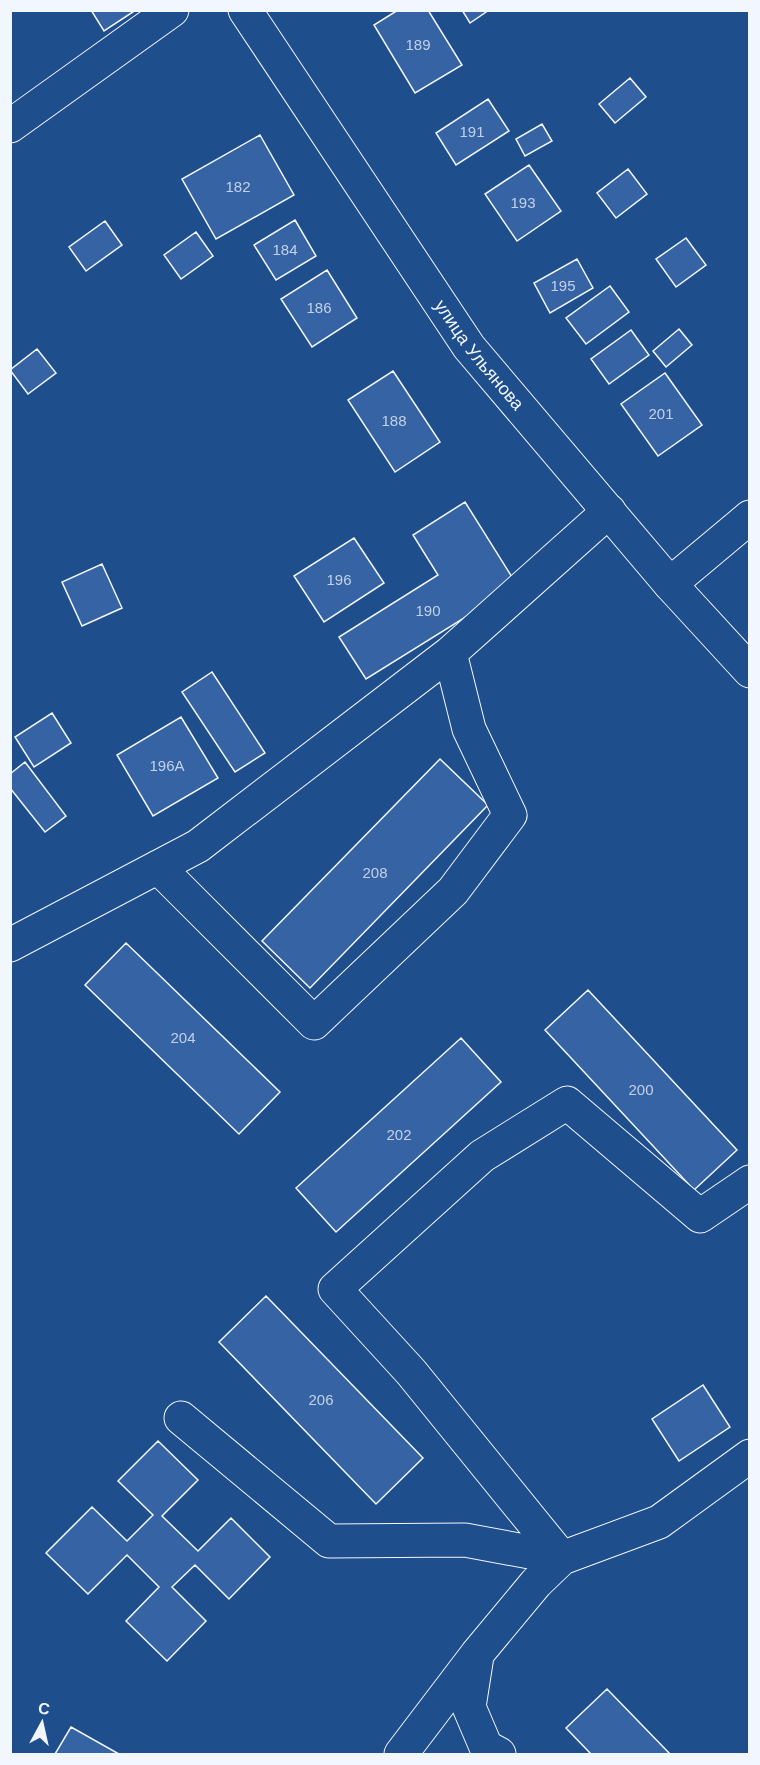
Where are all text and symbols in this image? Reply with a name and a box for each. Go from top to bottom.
house number: 189 [405,36,431,53]
house number: 191 [459,123,485,140]
house number: 182 [225,178,251,195]
house number: 193 [510,194,536,211]
house number: 184 [272,241,298,258]
house number: 195 [550,277,576,294]
street label: улица Ульянова [430,296,529,415]
house number: 186 [306,299,332,316]
house number: 201 [648,405,674,422]
house number: 188 [381,412,407,429]
house number: 196 [326,571,352,588]
house number: 190 [415,602,441,619]
house number: 196А [149,757,185,774]
house number: 208 [362,864,388,881]
house number: 204 [170,1029,196,1046]
house number: 200 [628,1081,654,1098]
house number: 202 [386,1126,412,1143]
house number: 206 [308,1391,334,1408]
north arrow [12,1693,72,1753]
text: С [37,1699,51,1718]

